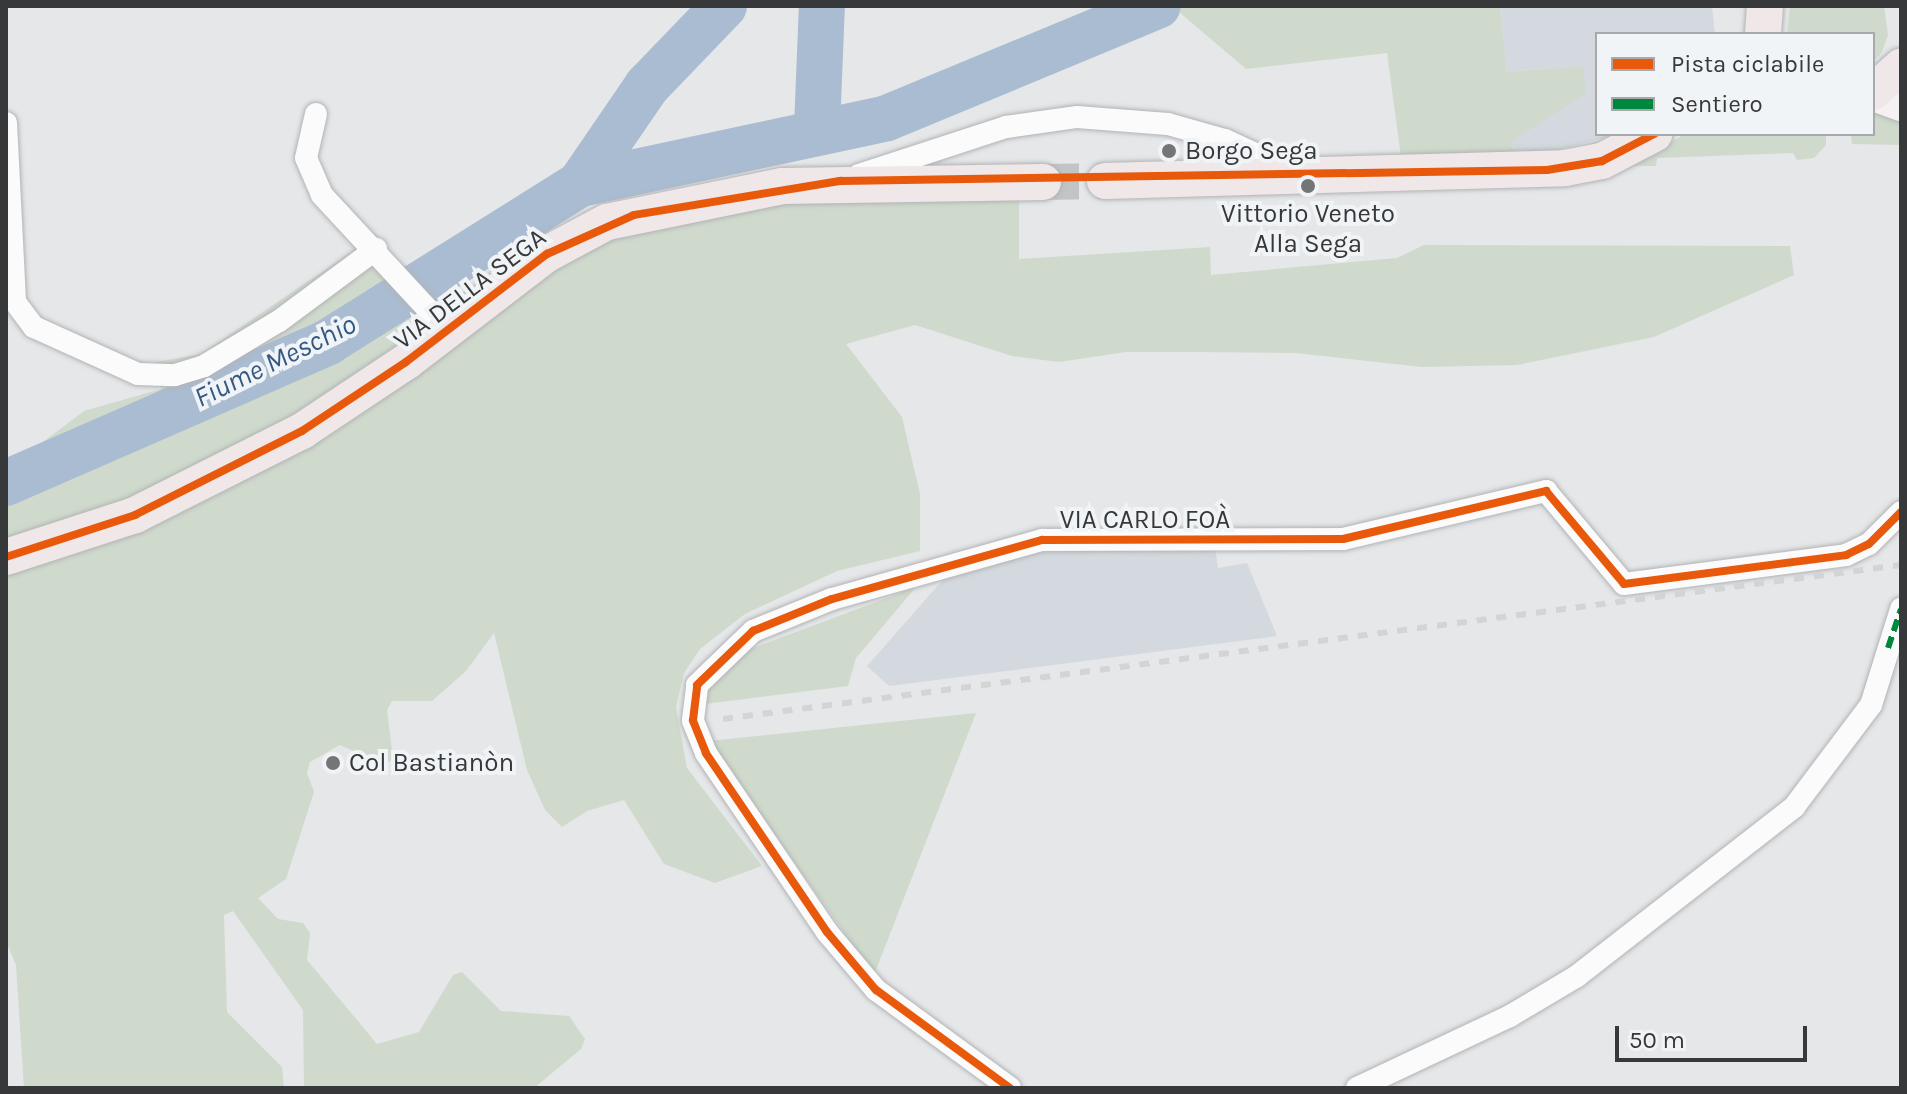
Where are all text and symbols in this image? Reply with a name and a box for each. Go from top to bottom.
legend [1595,32,1875,136]
text: Pista ciclabile [1671,50,1824,78]
text: Sentiero [1671,90,1763,118]
place label: Borgo Sega [1185,135,1317,167]
marker: Borgo Sega [1160,142,1178,160]
marker: Vittorio Veneto Alla Sega [1299,177,1317,195]
place label: Vittorio Veneto Alla Sega [1221,198,1395,260]
street label: VIA DELLA SEGA [388,222,552,356]
water label: Fiume Meschio [189,307,361,415]
street label: VIA CARLO FOÀ [1060,504,1230,536]
place label: Col Bastianòn [349,747,514,779]
marker: Col Bastianòn [324,754,342,772]
scale bar [1619,1010,1811,1060]
text: 50 m [1629,1026,1685,1054]

